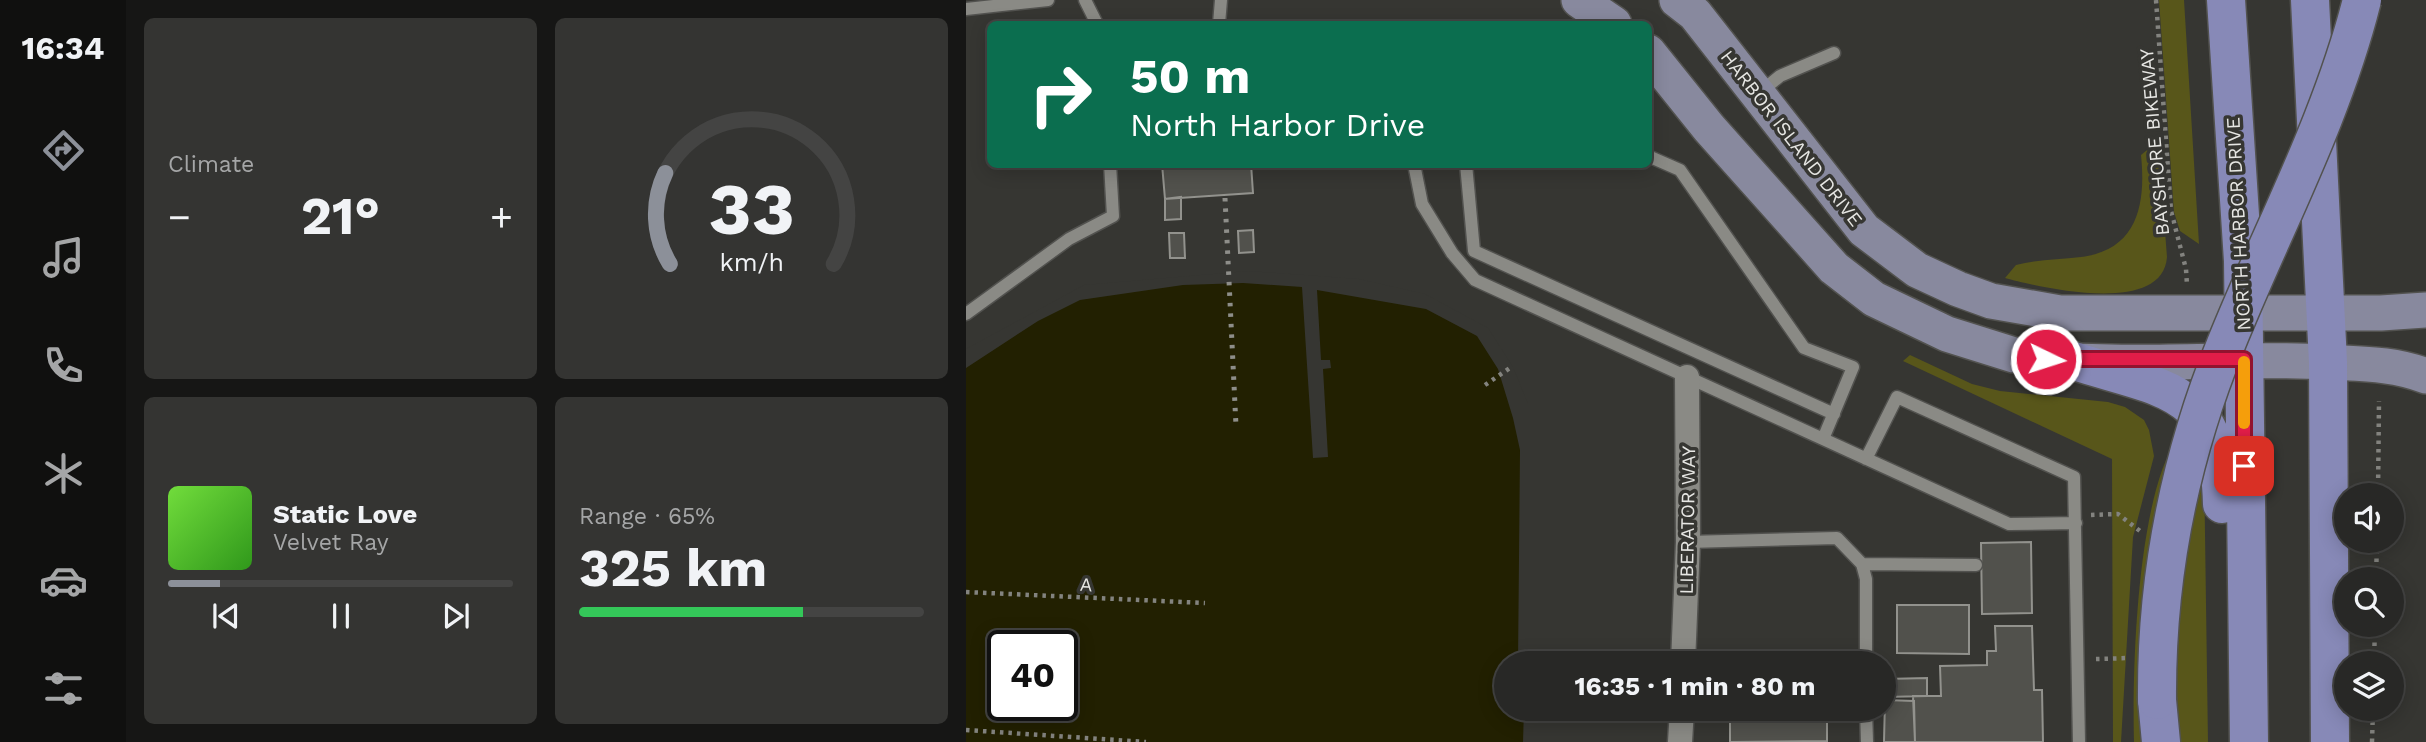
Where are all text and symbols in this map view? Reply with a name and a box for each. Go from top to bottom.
text: 16:34 [22,29,104,67]
street label: HARBOR ISLAND DRIVE [1716,46,1867,231]
text: 50 m [1130,47,1250,105]
street label: BAYSHORE BIKEWAY [2135,47,2174,237]
icon: right [1015,49,1106,140]
text: North Harbor Drive [1130,106,1425,144]
street label: NORTH HARBOR DRIVE [2221,117,2256,331]
icon: directions [39,126,88,175]
text: Climate [168,151,254,178]
text: 33 [708,167,795,253]
text: 21° [301,186,380,247]
text: − [168,195,191,239]
text: + [490,195,513,239]
icon: music [39,233,88,282]
text: km/h [719,248,784,277]
position arrow [2009,322,2083,396]
icon: phone [39,341,88,390]
pin [2214,436,2274,496]
street label: LIBERATOR WAY [1675,445,1700,594]
icon: arrive [2225,447,2263,485]
icon: climate [39,449,88,498]
map controls [2334,483,2404,721]
button: sound [2334,483,2404,553]
text: Static Love [273,499,417,529]
text: Range · 65% [579,503,715,530]
text: Velvet Ray [273,529,389,556]
text: 325 km [579,538,767,599]
icon: car [39,556,88,605]
button: search [2334,567,2404,637]
street label: A [1079,573,1093,596]
icon: previous [207,597,245,635]
icon: pause [322,597,360,635]
icon: next [437,597,475,635]
speed limit sign: 40 [987,630,1078,721]
button: layers [2334,651,2404,721]
icon: filters [39,664,88,713]
text: 16:35 · 1 min · 80 m [1574,671,1816,701]

